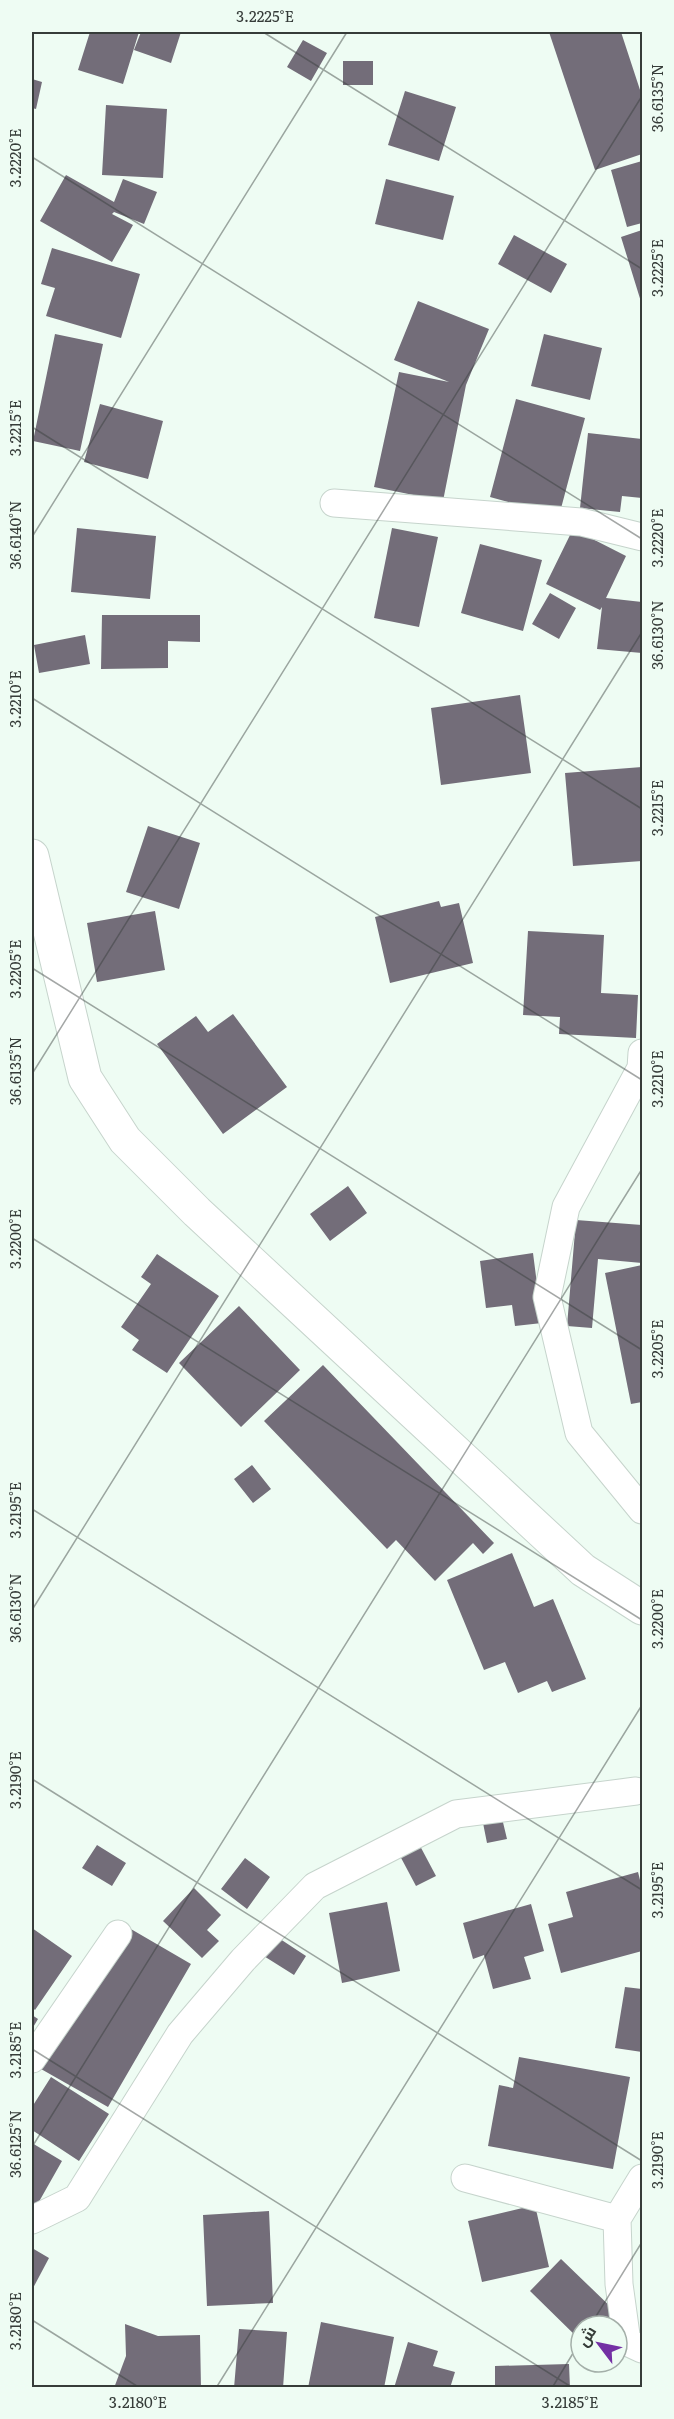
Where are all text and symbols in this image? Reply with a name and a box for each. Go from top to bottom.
text: 3.2225°E [236,4,294,27]
text: 36.6135°N [645,64,668,132]
text: 3.2220°E [3,128,26,188]
text: 3.2225°E [645,239,668,297]
text: 3.2215°E [3,400,26,456]
text: 36.6140°N [3,500,26,570]
text: 3.2220°E [645,508,668,568]
text: 36.6130°N [645,600,668,670]
text: 3.2210°E [3,670,26,728]
text: 3.2215°E [645,780,668,836]
text: 3.2205°E [3,939,26,999]
text: 36.6135°N [3,1037,26,1105]
text: 3.2210°E [645,1050,668,1108]
text: 3.2200°E [3,1209,26,1269]
text: 3.2205°E [645,1319,668,1379]
text: 3.2195°E [3,1482,26,1538]
text: 36.6130°N [3,1573,26,1643]
text: 3.2200°E [645,1589,668,1649]
text: 3.2190°E [3,1751,26,1809]
text: 3.2195°E [645,1862,668,1918]
text: 3.2185°E [3,2021,26,2079]
text: 36.6125°N [3,2110,26,2178]
text: 3.2190°E [645,2131,668,2189]
text: 3.2180°E [3,2292,26,2350]
north arrow [569,2314,629,2374]
text: ش [570,2320,601,2351]
text: 3.2180°E [109,2390,167,2413]
text: 3.2185°E [541,2390,599,2413]

